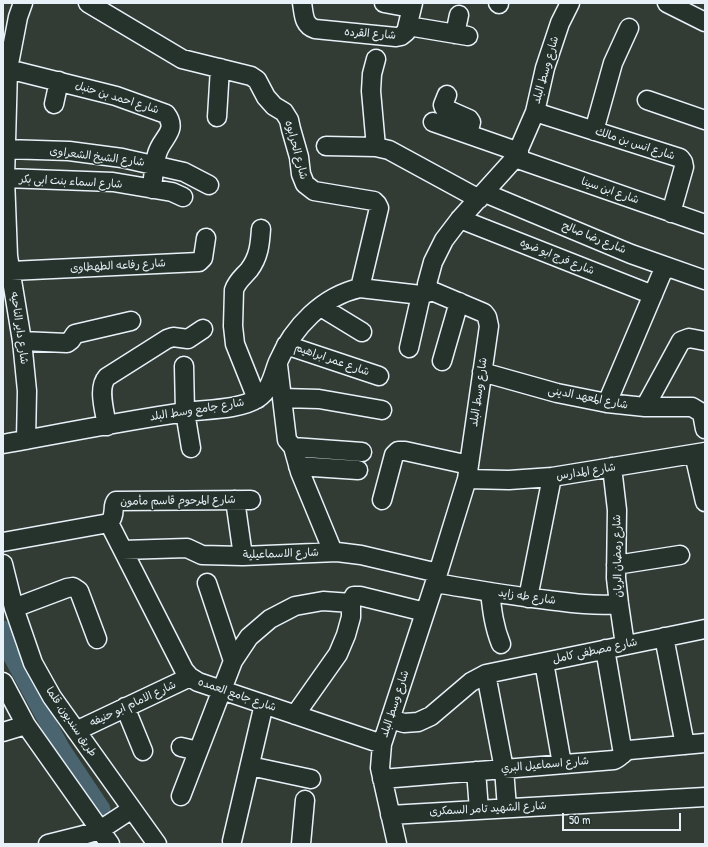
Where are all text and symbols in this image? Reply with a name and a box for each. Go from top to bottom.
street label: شارع القرده [344,26,396,42]
street label: شارع وسط البلد [530,35,562,105]
street label: شارع احمد بن حنبل [74,79,160,117]
street label: شارع الحرابوه [282,119,310,181]
street label: شارع انس بن مالك [593,125,677,163]
street label: شارع الشيخ الشعراوى [49,145,145,169]
street label: شارع اسماء بنت ابى بكر [19,173,123,191]
street label: شارع ابن سينا [579,175,641,207]
street label: شارع رضا صالح [560,219,628,257]
street label: شارع فرج ابو ضوه [518,236,596,278]
street label: شارع رفاعه الطهطاوى [70,257,166,275]
street label: شارع داير الناحيه [7,291,31,365]
street label: شارع عمر ابراهيم [293,341,371,379]
street label: شارع وسط البلد [468,357,490,427]
street label: شارع المعهد الدينى [547,384,629,412]
street label: شارع جامع وسط البلد [149,396,245,424]
street label: شارع المدارس [555,461,617,483]
street label: شارع المرحوم قاسم مأمون [120,493,236,509]
street label: شارع رمضان الريان [611,514,625,598]
street label: شارع الاسماعيلية [243,546,319,562]
street label: شارع طه زايد [497,586,557,608]
street label: شارع مصطفى كامل [551,636,639,666]
street label: شارع وسط البلد [378,669,412,739]
street label: شارع جامع العمده [196,675,278,715]
street label: شارع الامام ابو حنيفه [88,678,178,730]
street label: طريق سنديون, قلما [43,685,99,759]
street label: شارع اسماعيل البري [500,755,590,775]
street label: شارع الشهيد تامر السمكرى [429,799,547,819]
scale bar [564,805,683,831]
text: 50 m [569,811,590,828]

